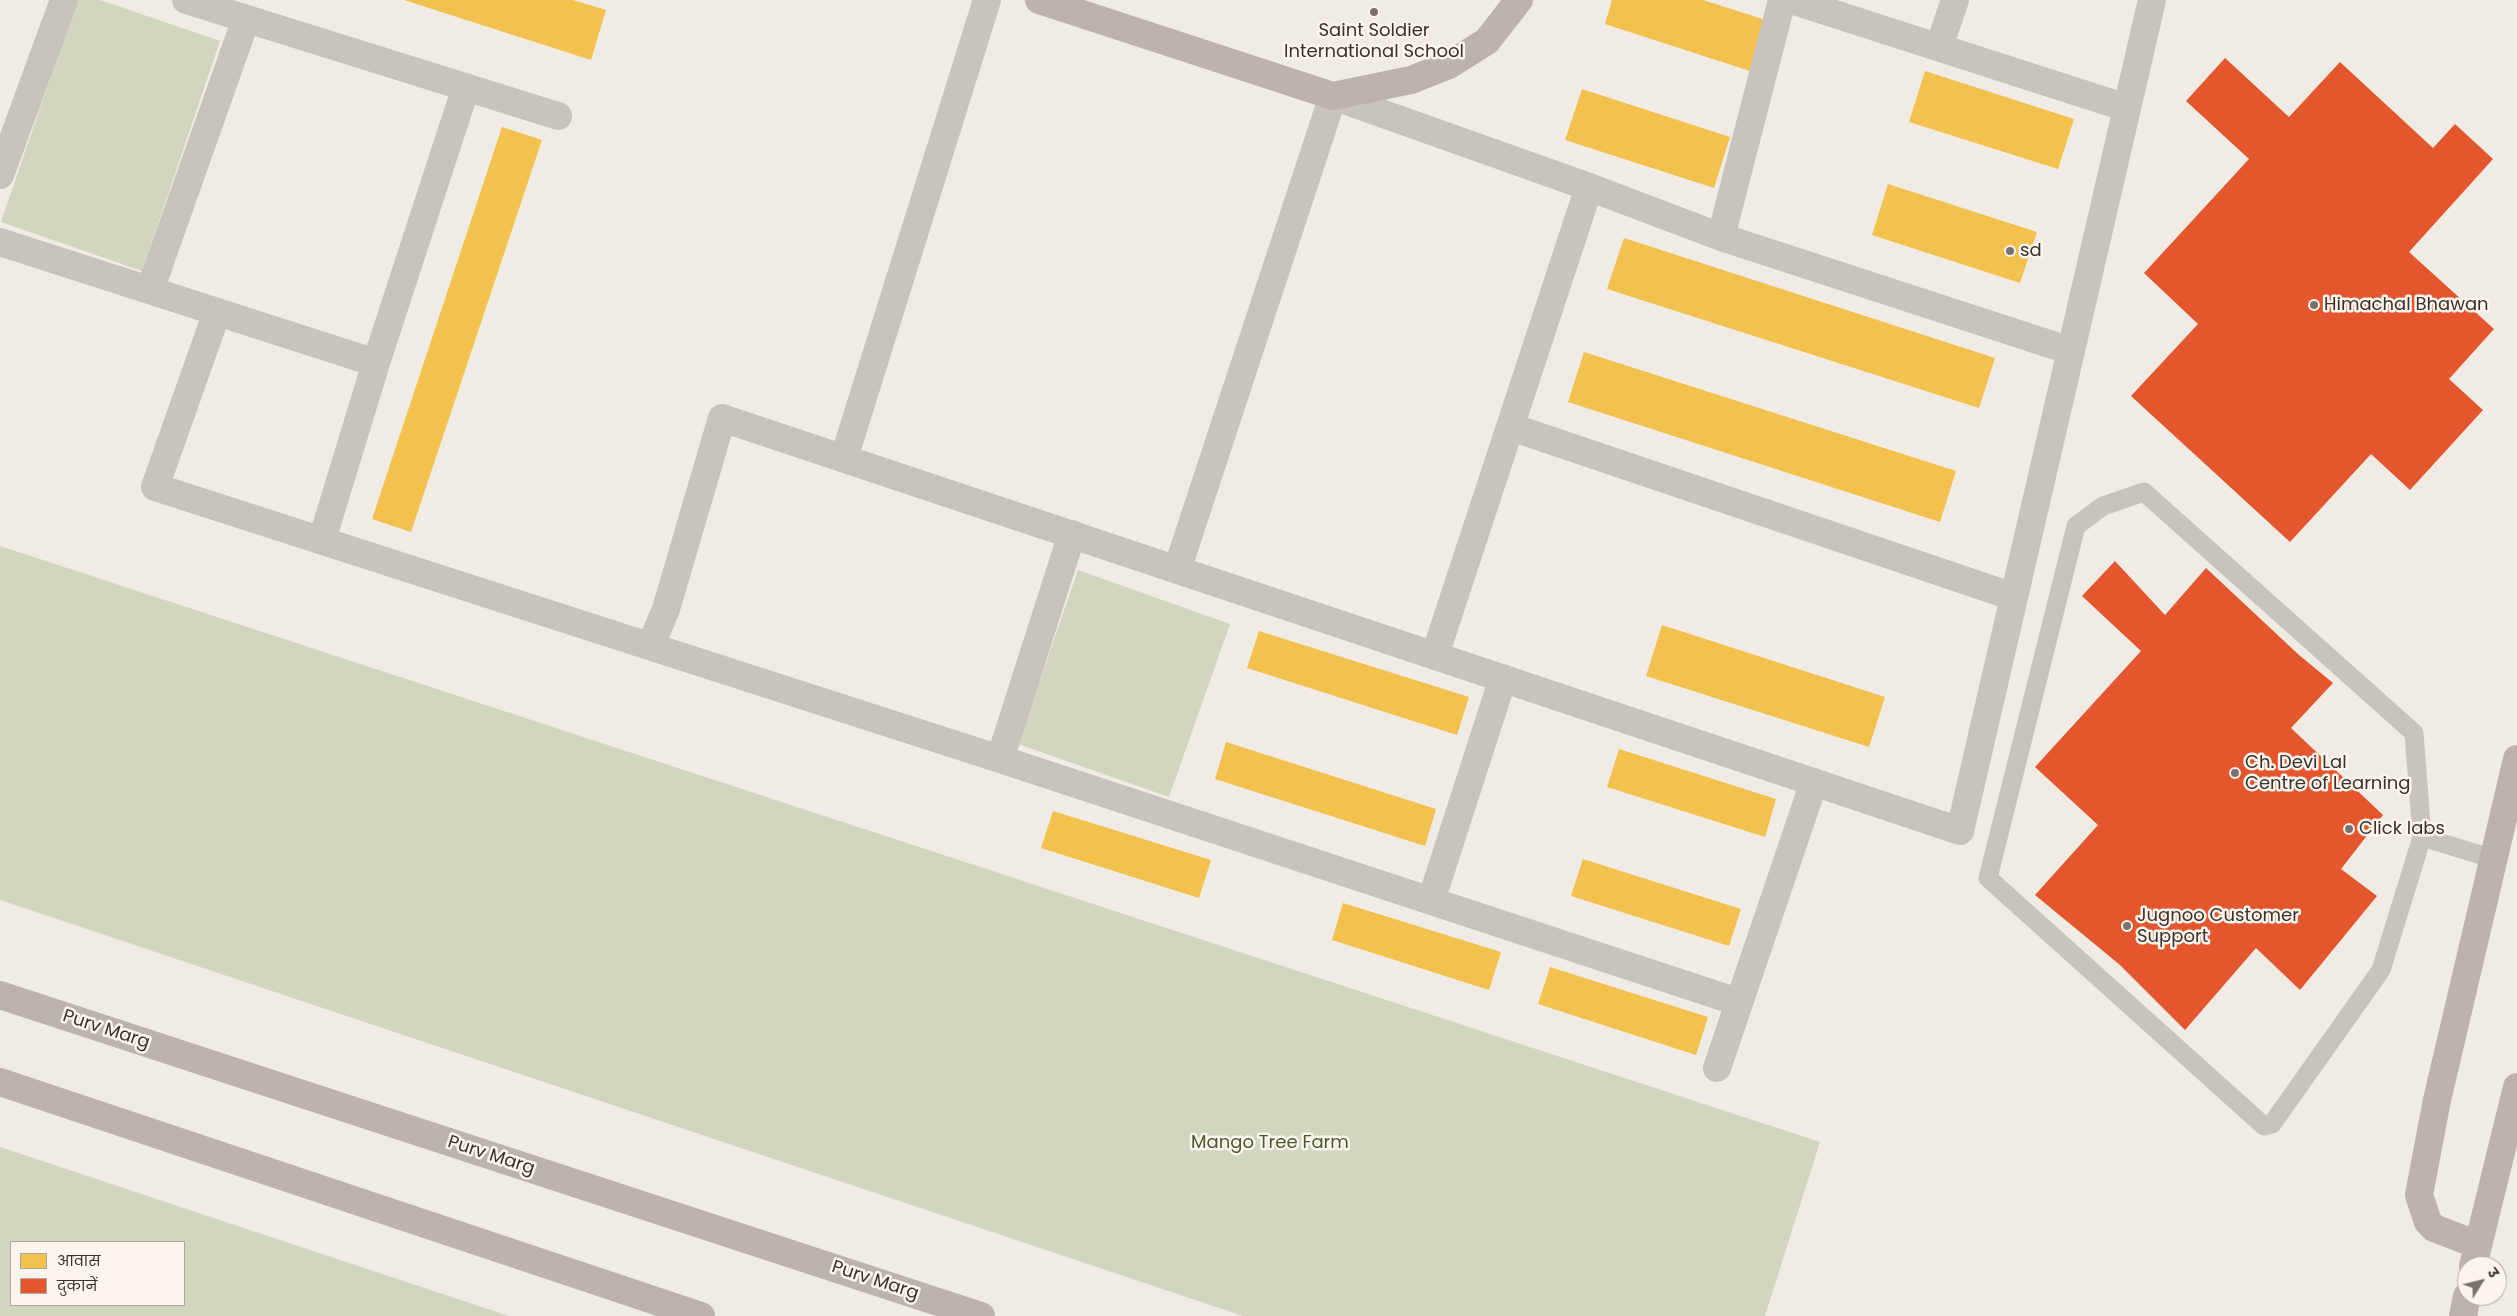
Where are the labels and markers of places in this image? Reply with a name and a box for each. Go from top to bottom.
marker: Saint Soldier International School [1368,6,1380,18]
place label: Saint Soldier International School [1284,20,1464,62]
place label: sd [2020,240,2042,262]
marker: sd [2004,245,2016,257]
place label: Himachal Bhawan [2324,294,2489,316]
marker: Himachal Bhawan [2308,299,2320,311]
place label: Ch. Devi Lal Centre of Learning [2245,752,2411,794]
marker: Ch. Devi Lal Centre of Learning [2229,767,2241,779]
place label: Click labs [2359,818,2445,840]
marker: Click labs [2343,823,2355,835]
place label: Jugnoo Customer Support [2137,905,2299,948]
marker: Jugnoo Customer Support [2121,920,2133,932]

